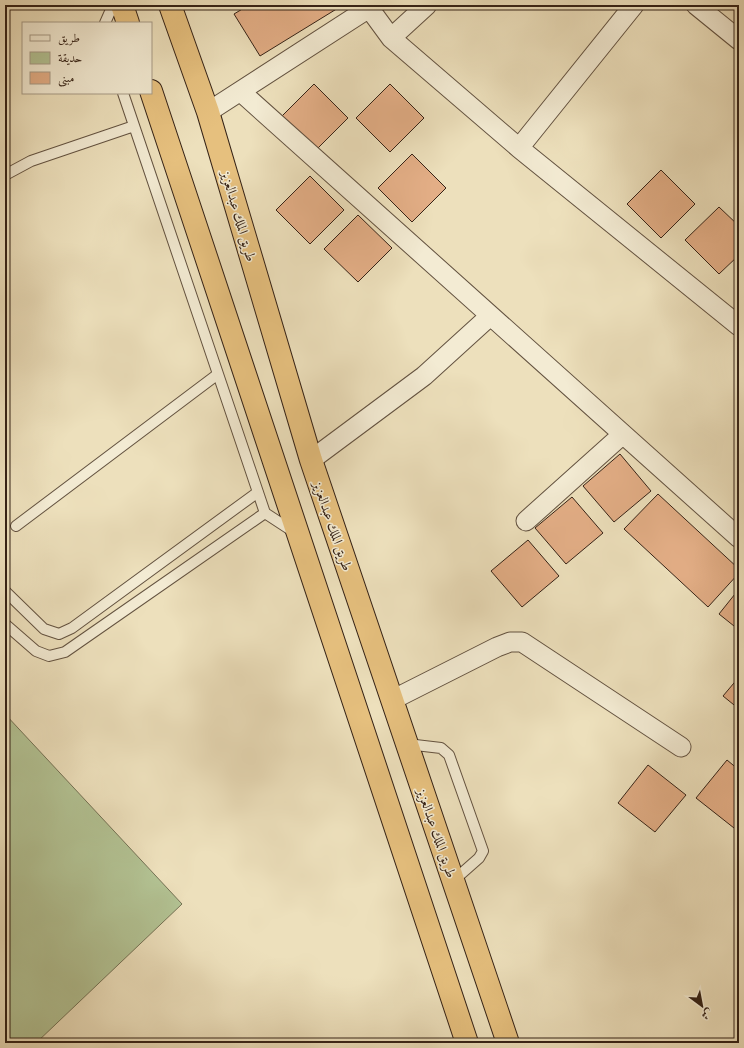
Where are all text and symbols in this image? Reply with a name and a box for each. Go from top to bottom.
legend [22,22,152,94]
text: طريق [58,31,80,46]
text: حديقة [58,51,82,66]
text: مبنى [58,71,74,87]
street label: طريق الملك عبدالعزيز [216,167,260,264]
street label: طريق الملك عبدالعزيز [308,477,356,573]
street label: طريق الملك عبدالعزيز [412,784,460,880]
north arrow [682,986,722,1026]
text: ش [698,1005,715,1023]

